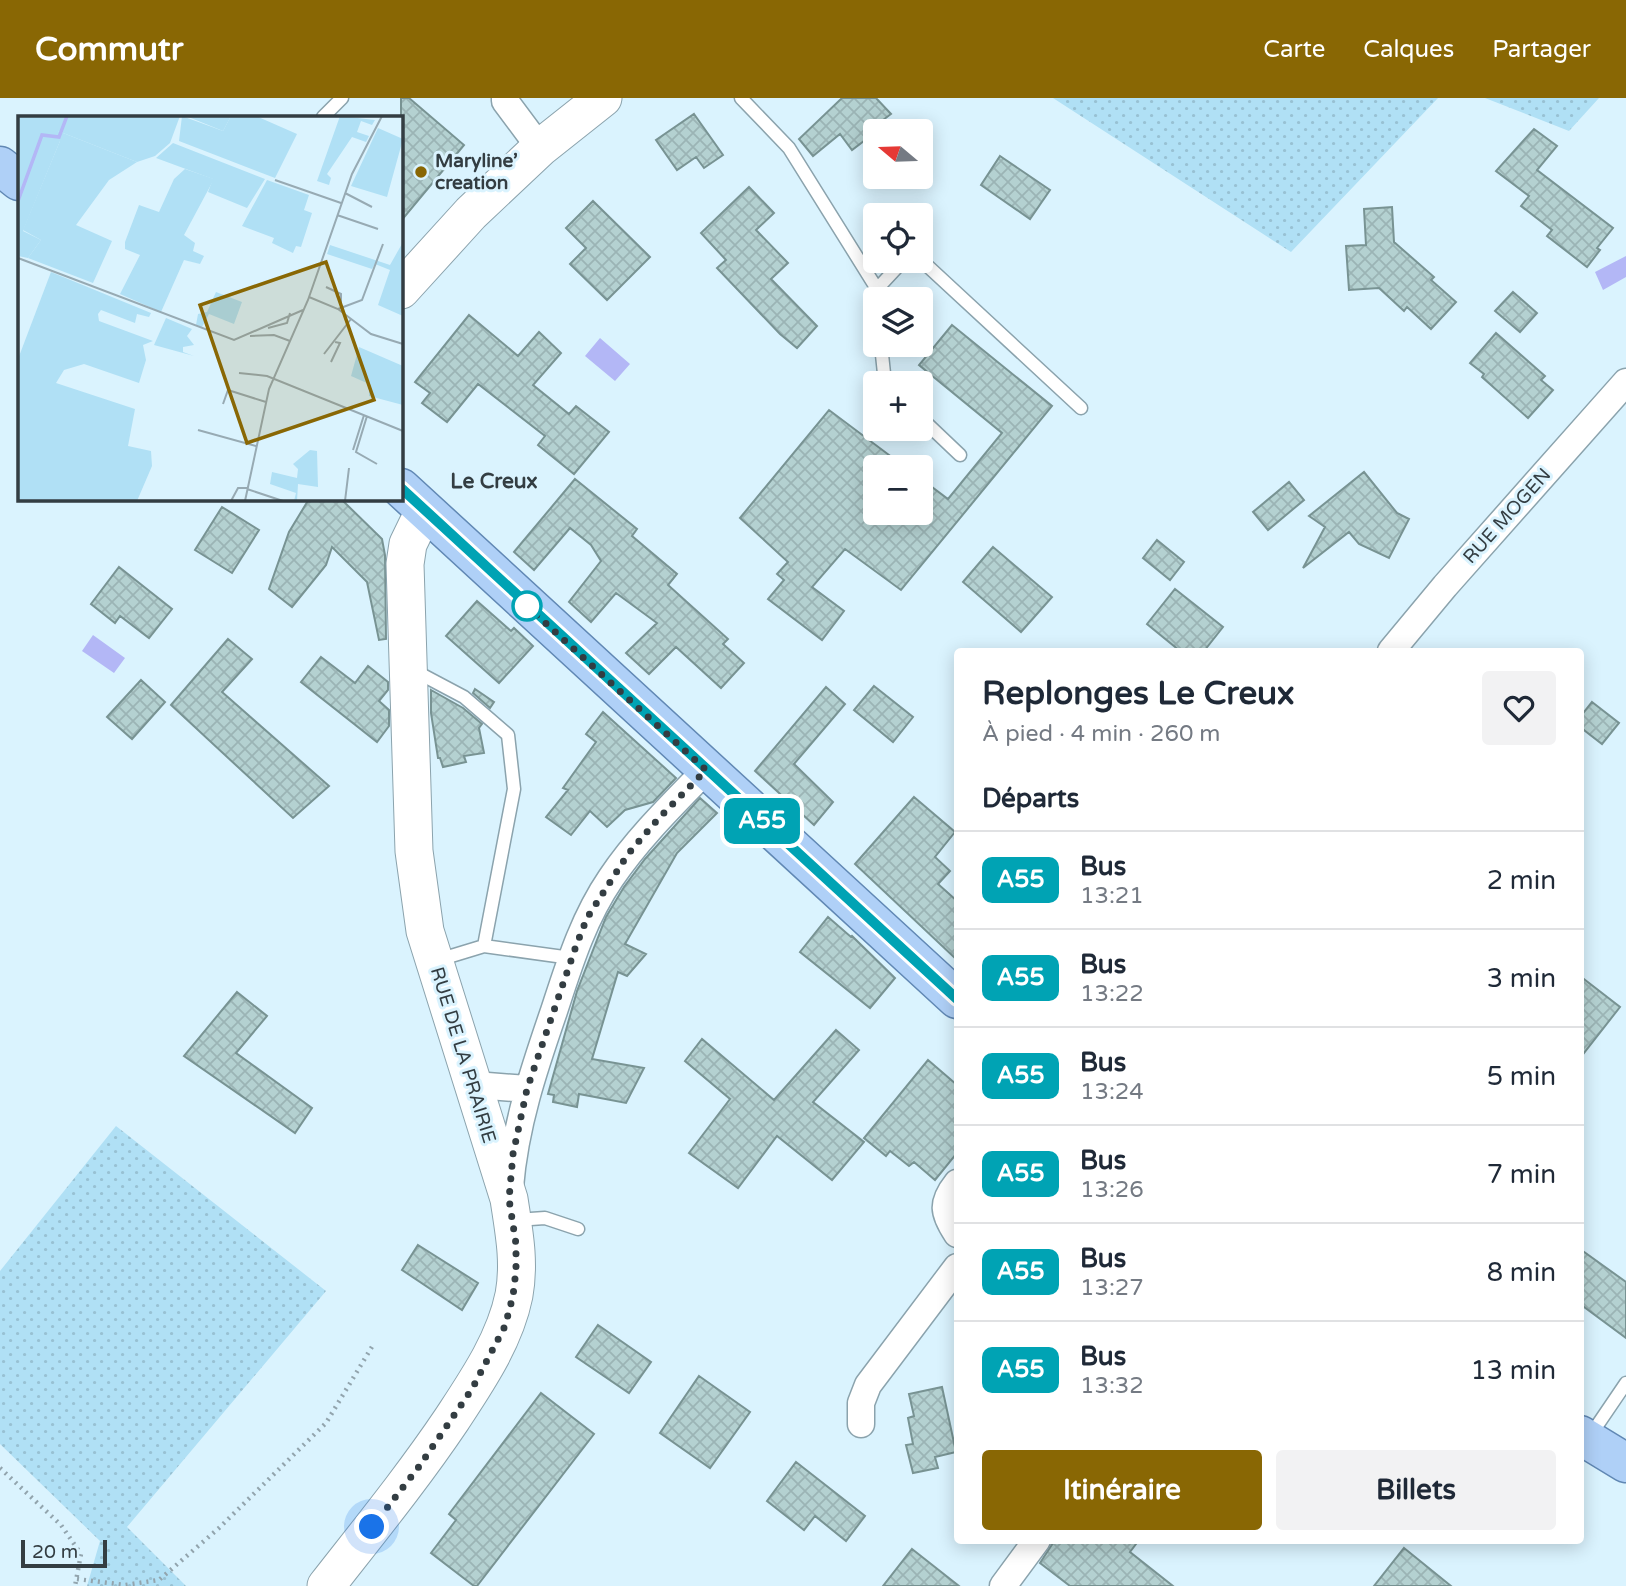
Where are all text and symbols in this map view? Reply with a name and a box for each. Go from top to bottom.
text: Commutr [35,30,183,69]
text: Carte [1263,35,1325,64]
text: Calques [1363,35,1454,64]
text: Partager [1492,35,1591,64]
inset map [18,116,402,500]
north arrow [863,119,933,189]
map controls [863,119,933,525]
place label: Maryline’ creation [435,150,518,194]
marker: Maryline’ creation [413,164,429,180]
button: locate [863,203,933,273]
button: layers [863,287,933,357]
button: + [863,371,933,441]
button: − [863,455,933,525]
street label: RUE MOGEN [1458,464,1556,568]
district label: Le Creux [450,469,538,494]
unlabelled marker [512,591,542,621]
button: heart [1482,671,1556,745]
text: Replonges Le Creux [982,674,1295,713]
text: À pied · 4 min · 260 m [982,720,1221,748]
text: Départs [982,783,1079,814]
line badge: A55 [722,798,802,844]
text: A55 [738,806,786,835]
text: Bus [1080,851,1126,882]
text: A55 [996,865,1045,894]
text: 2 min [1487,865,1556,896]
text: 13:21 [1080,882,1144,910]
text: Bus [1080,949,1126,980]
text: A55 [996,963,1045,992]
text: 3 min [1487,963,1556,994]
street label: RUE DE LA PRAIRIE [426,964,500,1146]
text: 13:22 [1080,980,1144,1008]
text: Bus [1080,1047,1126,1078]
text: A55 [996,1061,1045,1090]
text: 5 min [1487,1061,1556,1092]
text: 13:24 [1080,1078,1144,1106]
text: Bus [1080,1145,1126,1176]
text: A55 [996,1159,1045,1188]
text: 7 min [1487,1159,1556,1190]
text: 13:26 [1080,1176,1144,1204]
text: Bus [1080,1243,1126,1274]
text: A55 [996,1257,1045,1286]
text: 8 min [1487,1257,1556,1288]
text: 13:27 [1080,1274,1144,1302]
text: Bus [1080,1341,1126,1372]
text: A55 [996,1355,1045,1384]
text: 13 min [1470,1355,1556,1386]
text: 13:32 [1080,1372,1144,1400]
button: Itinéraire [982,1450,1262,1530]
button: Billets [1276,1450,1556,1530]
your location [354,1509,389,1544]
scale bar [21,1537,107,1569]
text: 20 m [32,1541,78,1563]

